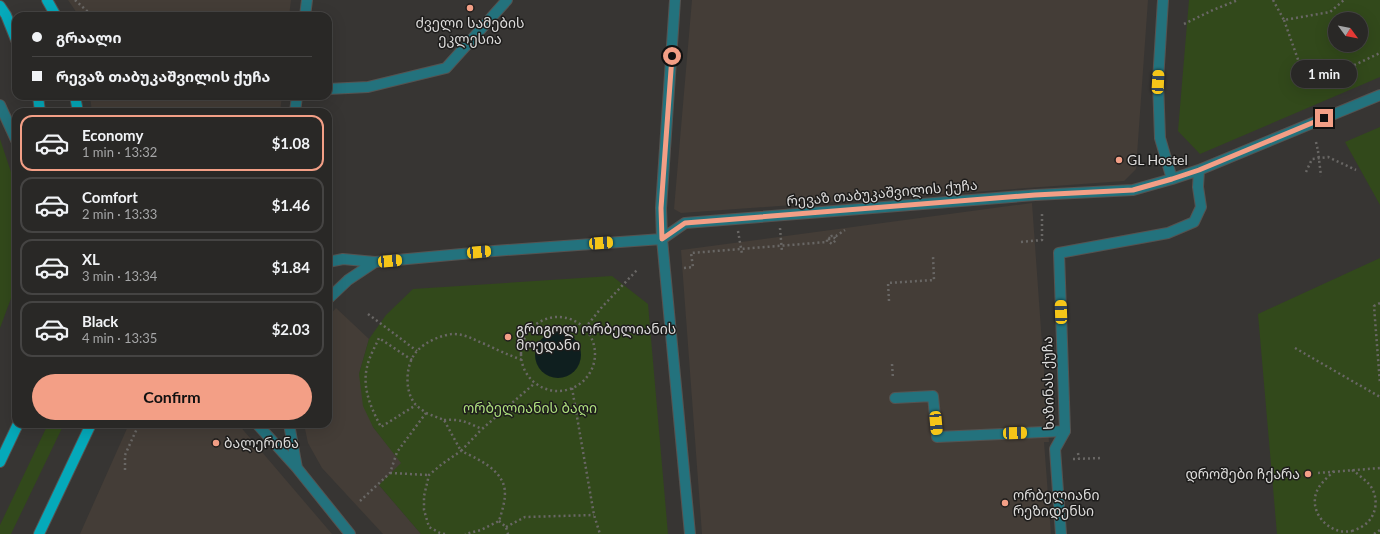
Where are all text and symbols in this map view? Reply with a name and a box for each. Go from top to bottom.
marker: ძველი სამების ეკლესია [465,3,475,13]
north arrow [1328,12,1368,52]
map controls [1328,12,1368,52]
place label: ძველი სამების ეკლესია [416,14,525,48]
text: გრაალი [56,28,122,46]
route start [663,47,681,65]
callout: 1 min [1291,60,1357,88]
text: 1 min [1308,66,1340,82]
text: რევაზ თაბუკაშვილის ქუჩა [56,67,270,85]
car [1151,70,1165,94]
route end [1315,109,1333,127]
icon: car [34,125,70,161]
text: Economy [82,126,143,144]
text: $1.08 [272,134,310,152]
text: 1 min · 13:32 [82,144,157,160]
place label: GL Hostel [1127,151,1188,168]
marker: GL Hostel [1114,155,1124,165]
street label: რევაზ თაბუკაშვილის ქუჩა [786,176,978,210]
icon: car [34,187,70,223]
text: Comfort [82,188,138,206]
text: $1.46 [272,196,310,214]
text: 2 min · 13:33 [82,206,157,222]
car [589,236,613,250]
car [467,245,491,259]
icon: car [34,249,70,285]
text: XL [82,250,100,268]
car [378,254,402,268]
text: $1.84 [272,258,310,276]
text: 3 min · 13:34 [82,268,157,284]
car [1055,300,1067,324]
icon: car [34,311,70,347]
text: Black [82,312,118,330]
text: $2.03 [272,320,310,338]
place label: გრიგოლ ორბელიანის მოედანი [516,320,676,354]
text: 4 min · 13:35 [82,330,157,346]
marker: გრიგოლ ორბელიანის მოედანი [503,332,513,342]
street label: ხაზინას ქუჩა [1038,336,1058,430]
button: Confirm [32,374,312,420]
park label: ორბელიანის ბაღი [463,399,597,417]
car [929,411,943,435]
car [1003,427,1027,439]
place label: ბალერინა [224,434,299,452]
marker: ბალერინა [211,438,221,448]
place label: დროშები ჩქარა [1185,465,1300,483]
marker: დროშები ჩქარა [1303,469,1313,479]
place label: ორბელიანი რეზიდენსი [1013,486,1100,520]
marker: ორბელიანი რეზიდენსი [1000,498,1010,508]

